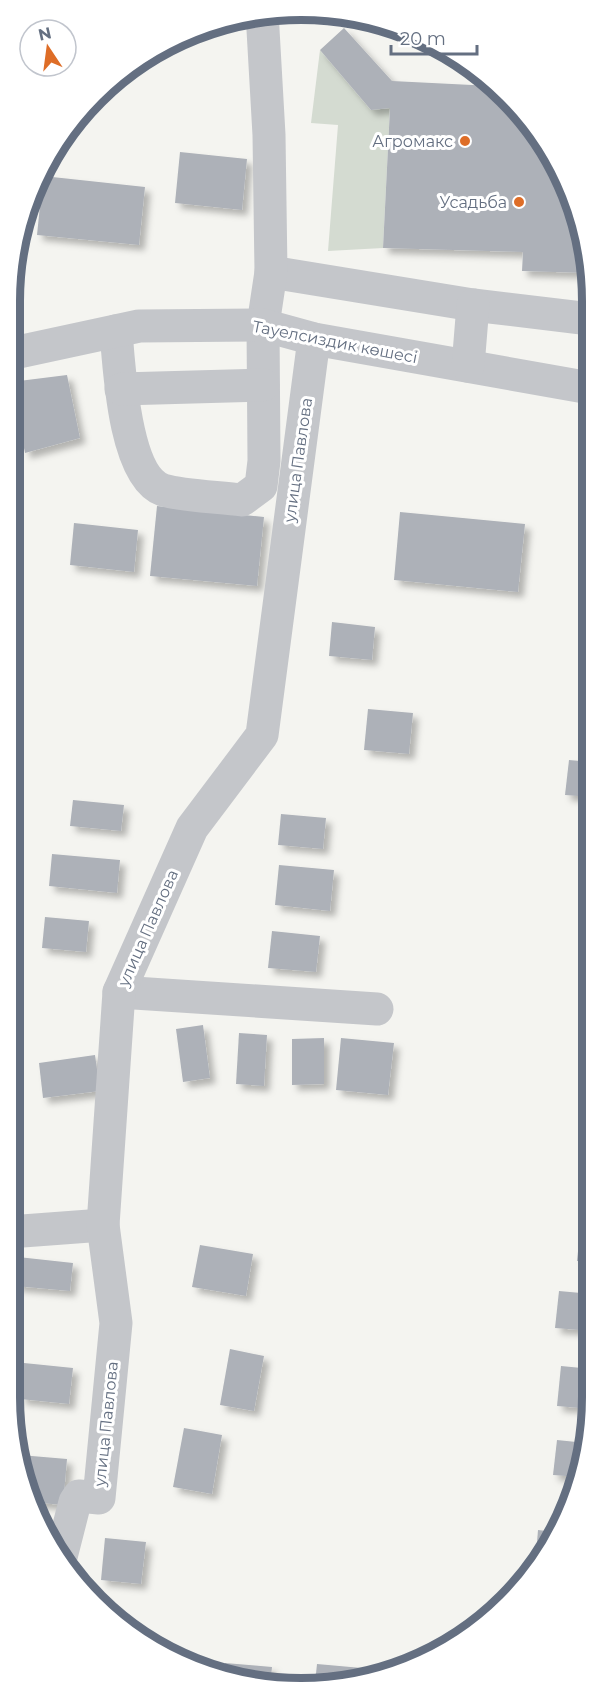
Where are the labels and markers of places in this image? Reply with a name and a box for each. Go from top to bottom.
place label: Агромакс [372,132,453,151]
marker: Агромакс [458,134,472,148]
place label: Усадьба [439,193,507,212]
marker: Усадьба [512,195,526,209]

